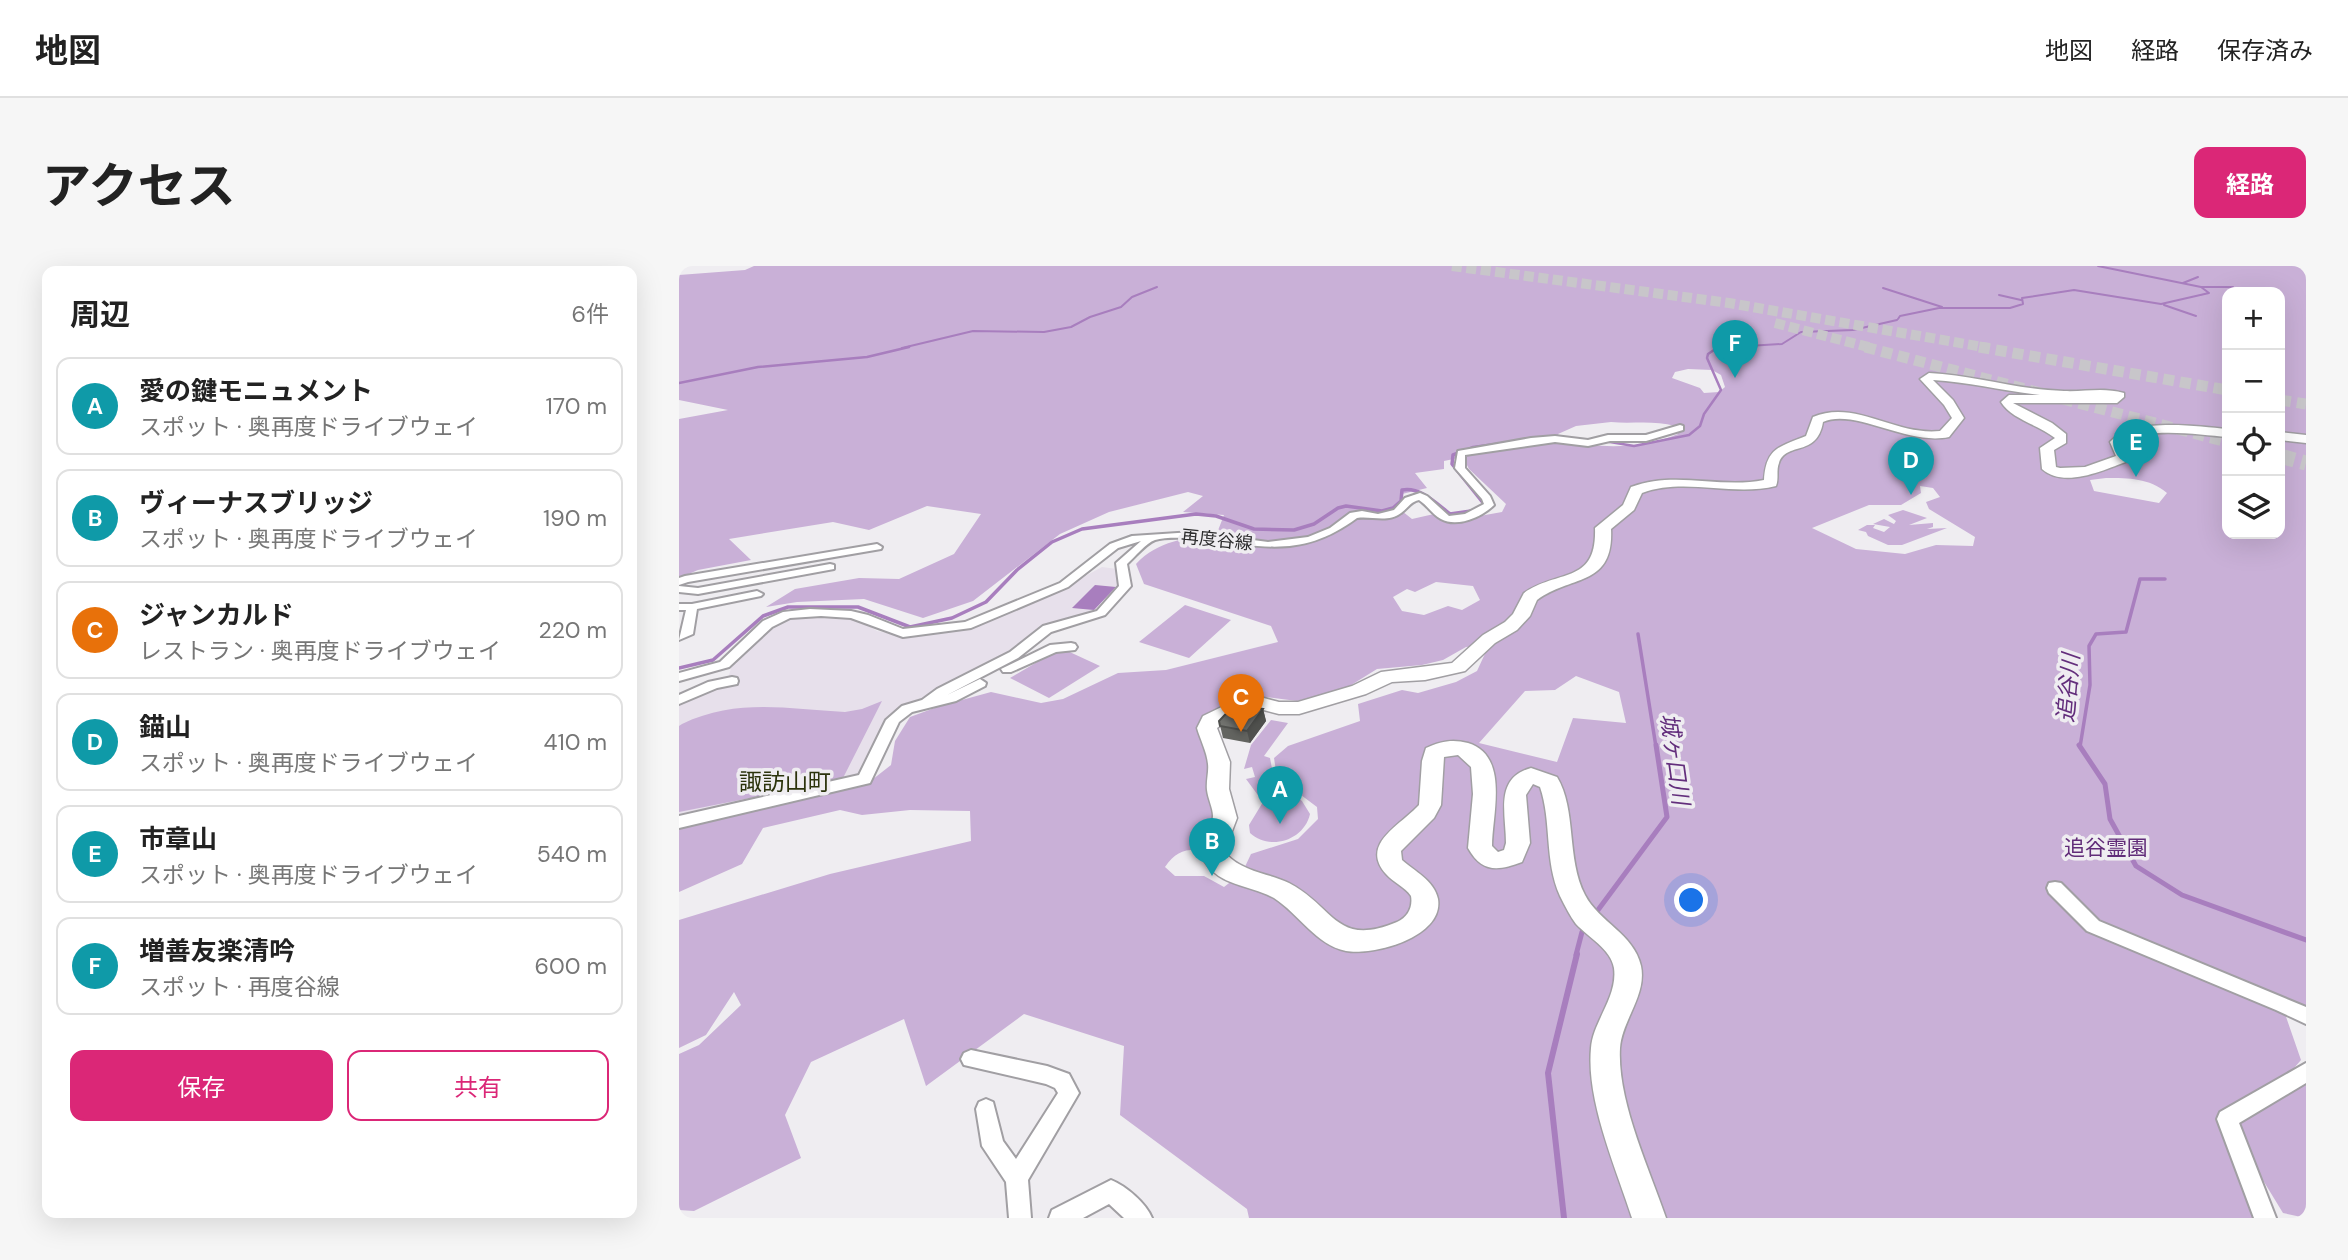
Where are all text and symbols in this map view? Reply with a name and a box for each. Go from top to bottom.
text: 地図 [35,29,101,72]
text: 地図 [2045,35,2093,66]
text: 経路 [2131,35,2179,66]
text: 保存済み [2217,35,2313,66]
button: 経路 [2194,147,2306,218]
text: アクセス [42,154,236,218]
map controls [2222,287,2285,539]
button: + [2222,287,2285,350]
text: 周辺 [70,295,130,334]
text: 6件 [572,299,609,329]
pin: F [1712,320,1758,378]
button: − [2222,350,2285,413]
text: 愛の鍵モニュメント [139,374,373,408]
text: A [87,391,103,421]
text: 170 m [546,391,607,421]
text: スポット · 奥再度ドライブウェイ [139,412,478,442]
button: locate [2222,413,2285,476]
pin: E [2113,419,2159,477]
pin: D [1888,437,1934,495]
button: layers [2222,476,2285,539]
text: ヴィーナスブリッジ [139,486,373,520]
text: B [88,503,102,533]
text: 190 m [543,503,607,533]
text: スポット · 奥再度ドライブウェイ [139,524,478,554]
street label: 再度谷線 [1180,524,1254,556]
text: ジャンカルド [139,598,294,632]
text: C [87,615,103,645]
text: 220 m [538,615,607,645]
text: レストラン · 奥再度ドライブウェイ [139,636,501,666]
water label: 追谷川 [2050,649,2086,724]
pin: C [1218,674,1264,732]
text: 錨山 [139,710,191,744]
water label: 城ヶ口川 [1654,711,1697,810]
text: D [87,727,103,757]
text: 410 m [544,727,607,757]
text: スポット · 奥再度ドライブウェイ [139,748,478,778]
pin: A [1257,766,1303,824]
district label: 諏訪山町 [739,767,831,797]
pin: B [1189,818,1235,876]
text: 市章山 [139,822,217,856]
park label: 追谷霊園 [2064,834,2148,862]
text: E [88,839,102,869]
text: 540 m [537,839,607,869]
text: スポット · 奥再度ドライブウェイ [139,860,478,890]
your location [1674,883,1708,917]
text: 増善友楽清吟 [139,934,295,968]
text: F [89,951,101,981]
text: 600 m [534,951,607,981]
text: スポット · 再度谷線 [139,972,340,1002]
button: 保存 [70,1050,333,1121]
button: 共有 [347,1050,609,1121]

